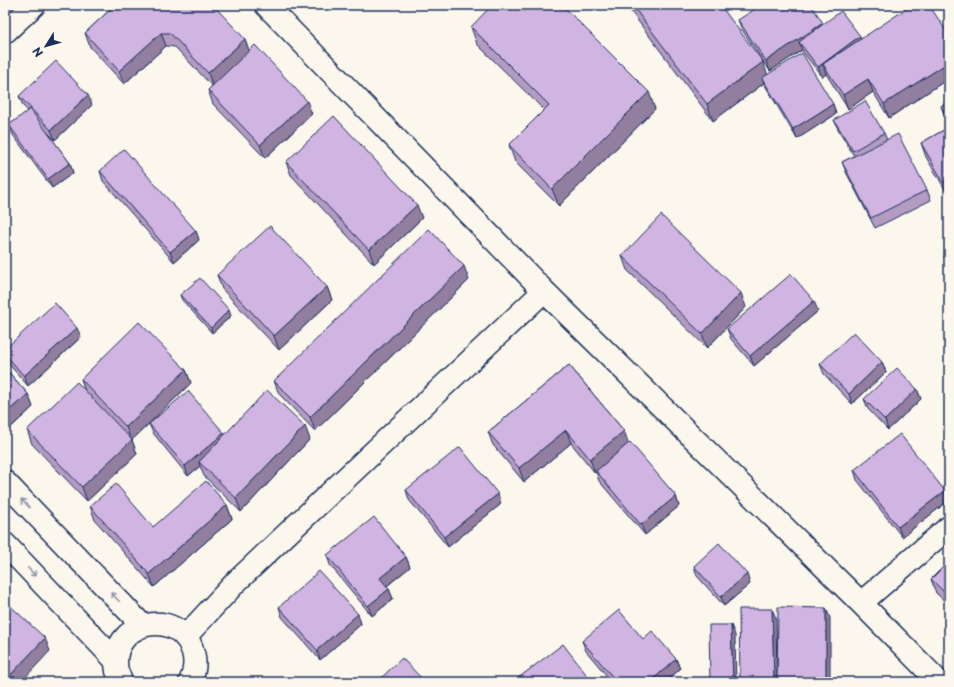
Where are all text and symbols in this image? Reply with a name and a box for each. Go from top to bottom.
north arrow [26,26,66,66]
text: N [28,43,47,61]
one-way arrow [20,498,30,508]
one-way arrow [27,567,36,577]
one-way arrow [110,592,120,602]

